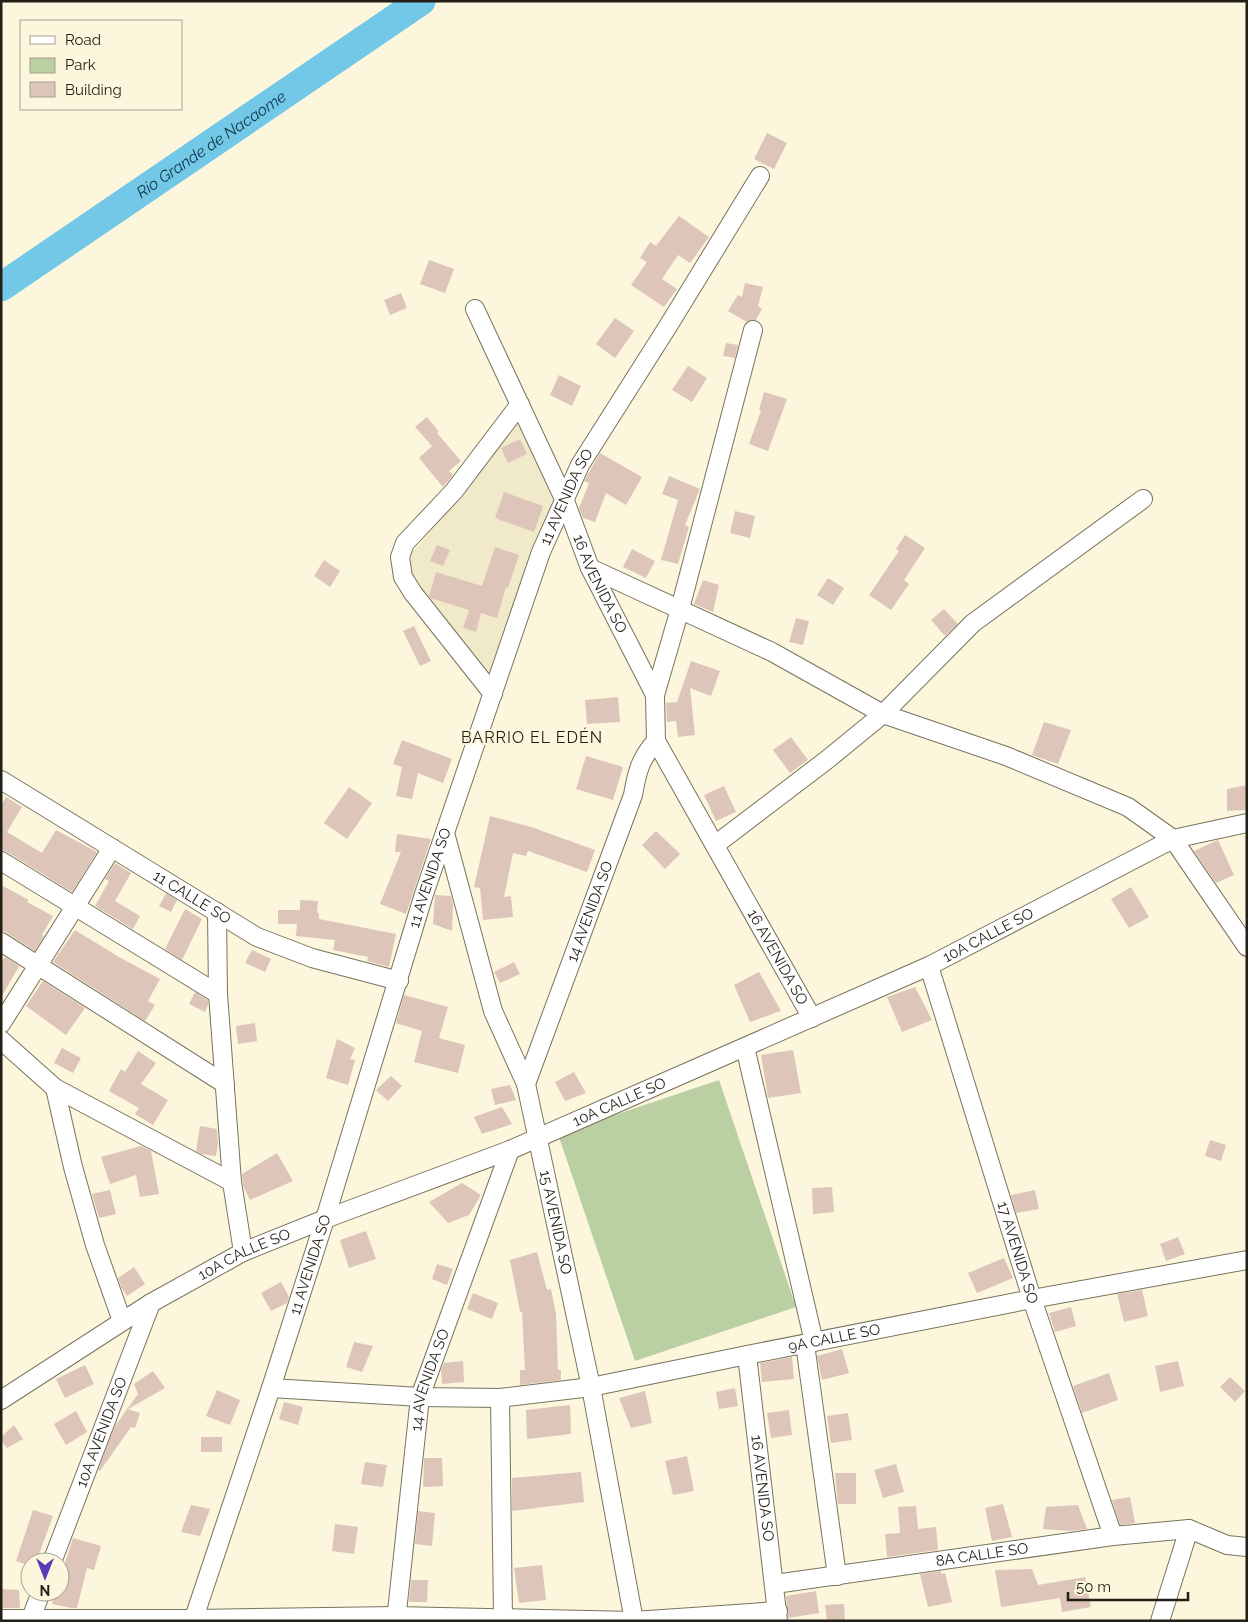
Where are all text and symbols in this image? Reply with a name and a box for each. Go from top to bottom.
legend [20,20,182,110]
text: Road [65,31,101,49]
text: Park [65,56,96,74]
text: Building [65,81,122,99]
water label: Río Grande de Nacaome [133,86,290,202]
street label: 11 AVENIDA SO [536,445,597,548]
street label: 16 AVENIDA SO [569,532,631,636]
district label: BARRIO EL EDÉN [461,727,603,747]
street label: 11 AVENIDA SO [405,825,455,930]
street label: 14 AVENIDA SO [563,859,617,964]
street label: 11 CALLE SO [150,866,234,928]
street label: 10A CALLE SO [940,904,1037,966]
street label: 16 AVENIDA SO [744,906,812,1008]
street label: 10A CALLE SO [570,1074,669,1130]
street label: 15 AVENIDA SO [536,1169,576,1276]
street label: 17 AVENIDA SO [993,1199,1042,1306]
street label: 11 AVENIDA SO [286,1212,335,1317]
street label: 10A CALLE SO [195,1225,293,1284]
street label: 9A CALLE SO [787,1320,882,1356]
street label: 14 AVENIDA SO [407,1326,453,1432]
street label: 10A AVENIDA SO [72,1375,131,1490]
street label: 16 AVENIDA SO [747,1434,778,1542]
street label: 8A CALLE SO [934,1539,1029,1570]
north arrow [20,1552,70,1602]
scale bar [1068,1570,1188,1602]
text: 50 m [1076,1578,1111,1596]
text: N [40,1582,50,1598]

